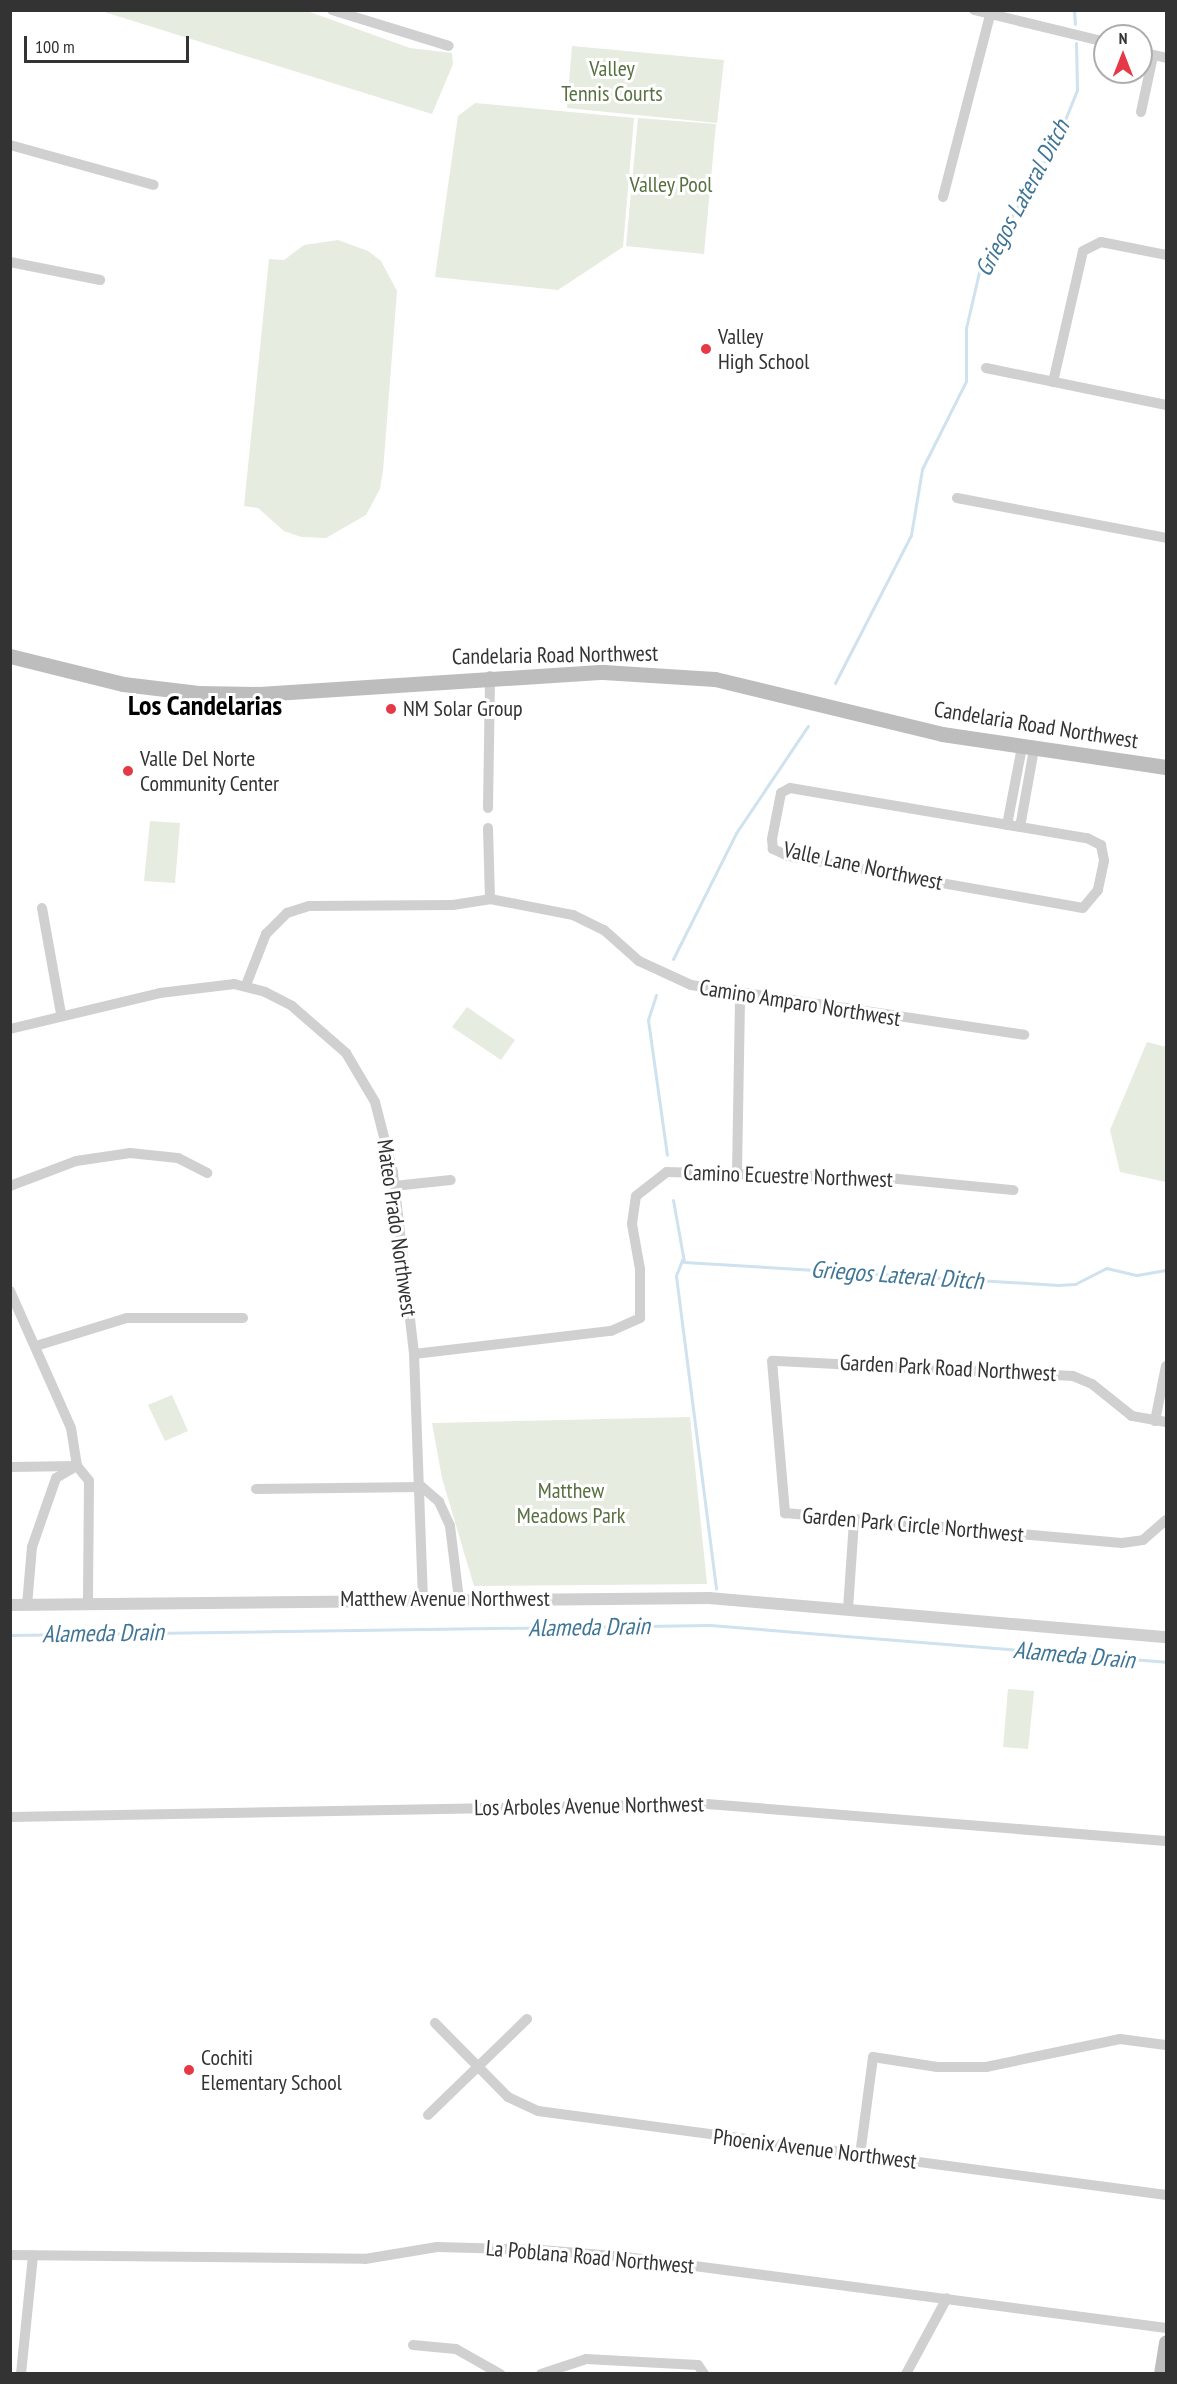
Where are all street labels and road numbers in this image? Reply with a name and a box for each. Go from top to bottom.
street label: Candelaria Road Northwest [452,640,658,670]
street label: Candelaria Road Northwest [932,696,1140,754]
street label: Valle Lane Northwest [781,836,945,896]
street label: Camino Amparo Northwest [697,974,903,1032]
street label: Mateo Prado Northwest [372,1138,422,1318]
street label: Camino Ecuestre Northwest [683,1159,893,1193]
street label: Garden Park Road Northwest [839,1349,1057,1387]
street label: Garden Park Circle Northwest [801,1502,1025,1548]
street label: Matthew Avenue Northwest [340,1586,550,1612]
street label: Los Arboles Avenue Northwest [473,1791,705,1821]
street label: Phoenix Avenue Northwest [711,2123,919,2175]
street label: La Poblana Road Northwest [485,2235,695,2279]

